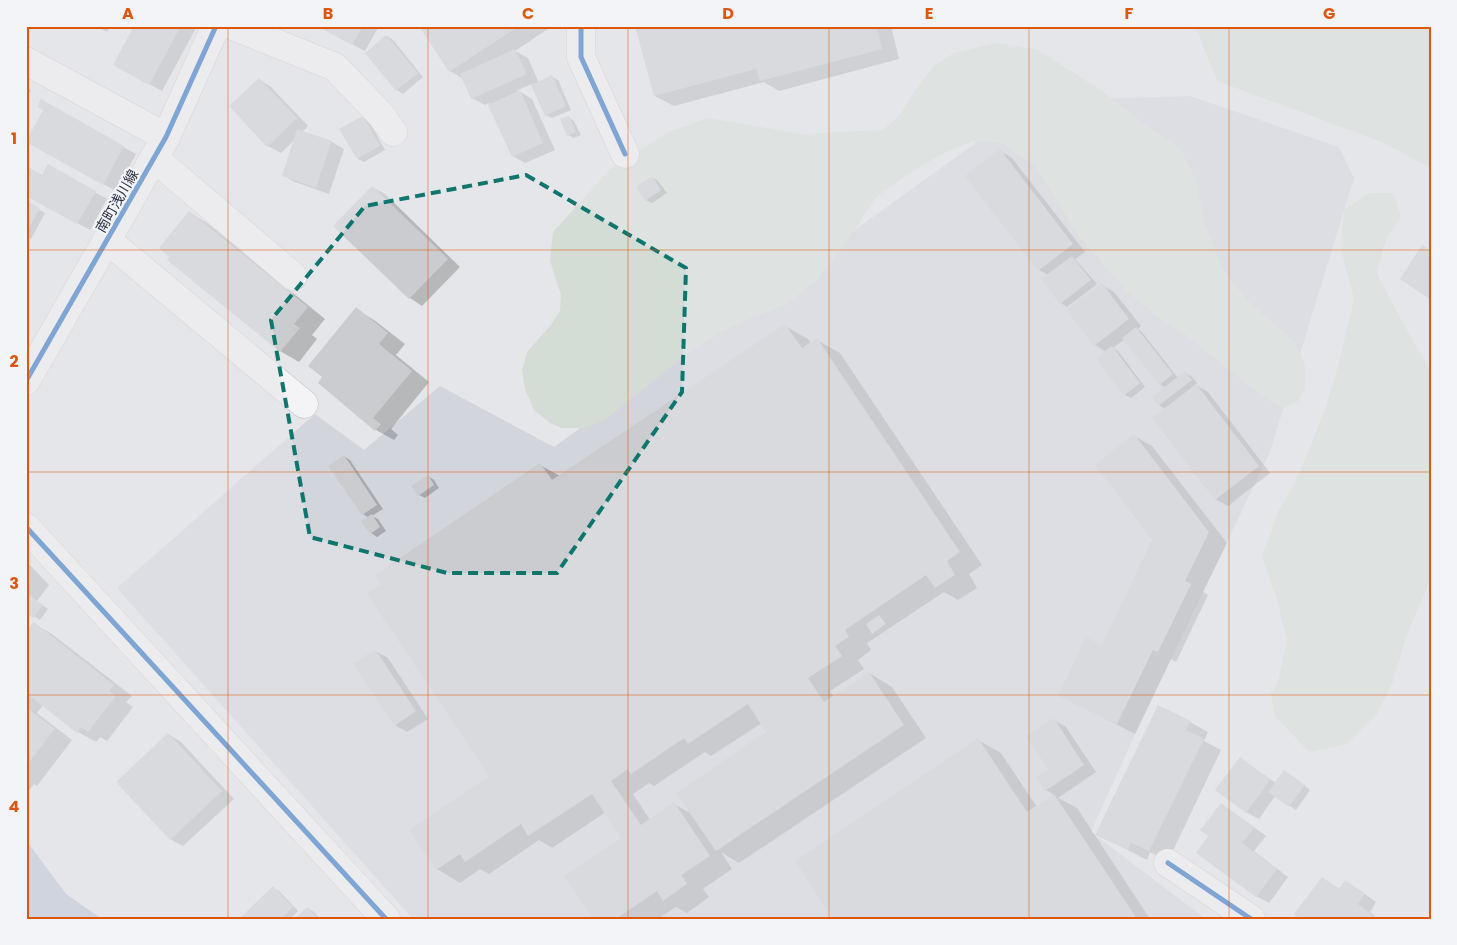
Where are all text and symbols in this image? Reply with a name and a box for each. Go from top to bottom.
text: A [122,2,134,25]
text: B [323,2,333,25]
text: C [522,2,534,25]
text: D [722,2,734,25]
text: E [925,2,933,25]
text: F [1125,2,1134,25]
text: G [1323,2,1335,25]
text: 1 [11,127,17,150]
street label: 南町浅川線 [91,166,143,236]
text: 2 [9,350,19,373]
text: 3 [9,572,19,595]
text: 4 [9,795,20,818]

